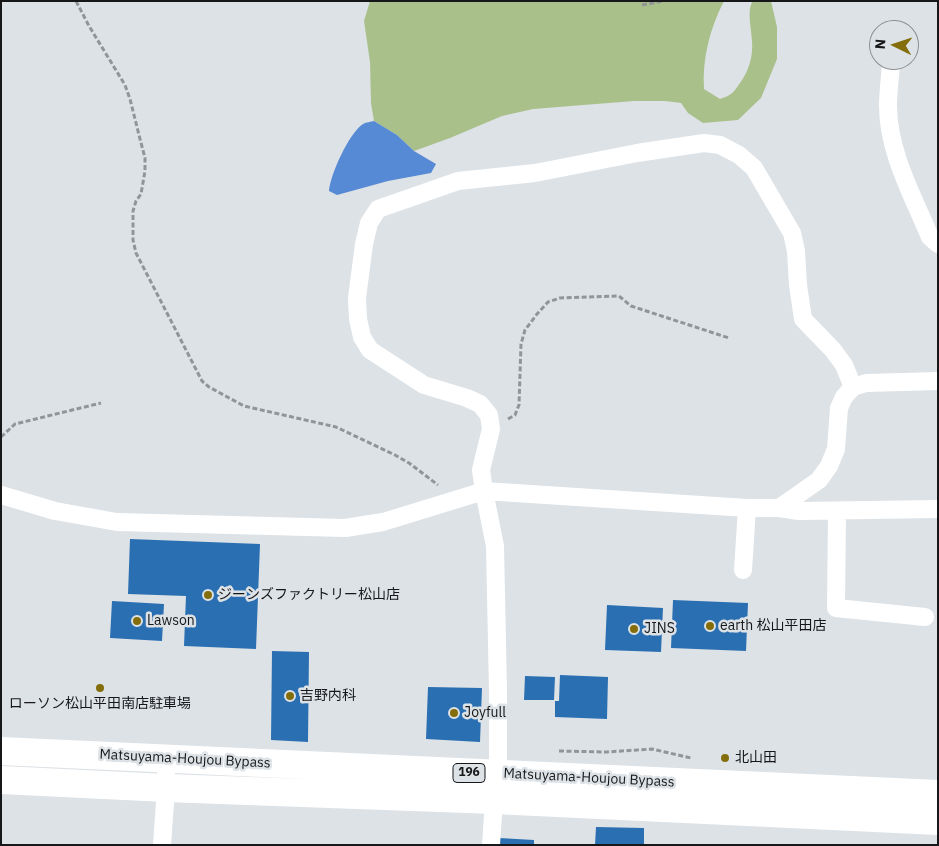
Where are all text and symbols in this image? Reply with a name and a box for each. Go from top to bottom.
north arrow [869,20,919,70]
text: N [871,38,889,50]
place label: ジーンズファクトリー松山店 [218,587,400,603]
marker: ジーンズファクトリー松山店 [202,589,214,601]
place label: Lawson [147,613,195,629]
marker: Lawson [131,615,143,627]
place label: earth 松山平田店 [720,618,827,634]
marker: earth 松山平田店 [704,620,716,632]
place label: JINS [644,621,675,637]
marker: JINS [628,623,640,635]
marker: ローソン松山平田南店駐車場 [94,682,106,694]
place label: 吉野内科 [300,688,356,704]
marker: 吉野内科 [284,690,296,702]
place label: ローソン松山平田南店駐車場 [9,696,191,712]
place label: Joyfull [464,705,506,721]
marker: Joyfull [448,707,460,719]
street label: Matsuyama-Houjou Bypass [99,746,271,772]
place label: 北山田 [735,750,777,766]
marker: 北山田 [719,752,731,764]
road number: 196 [453,764,485,782]
street label: Matsuyama-Houjou Bypass [503,765,675,791]

